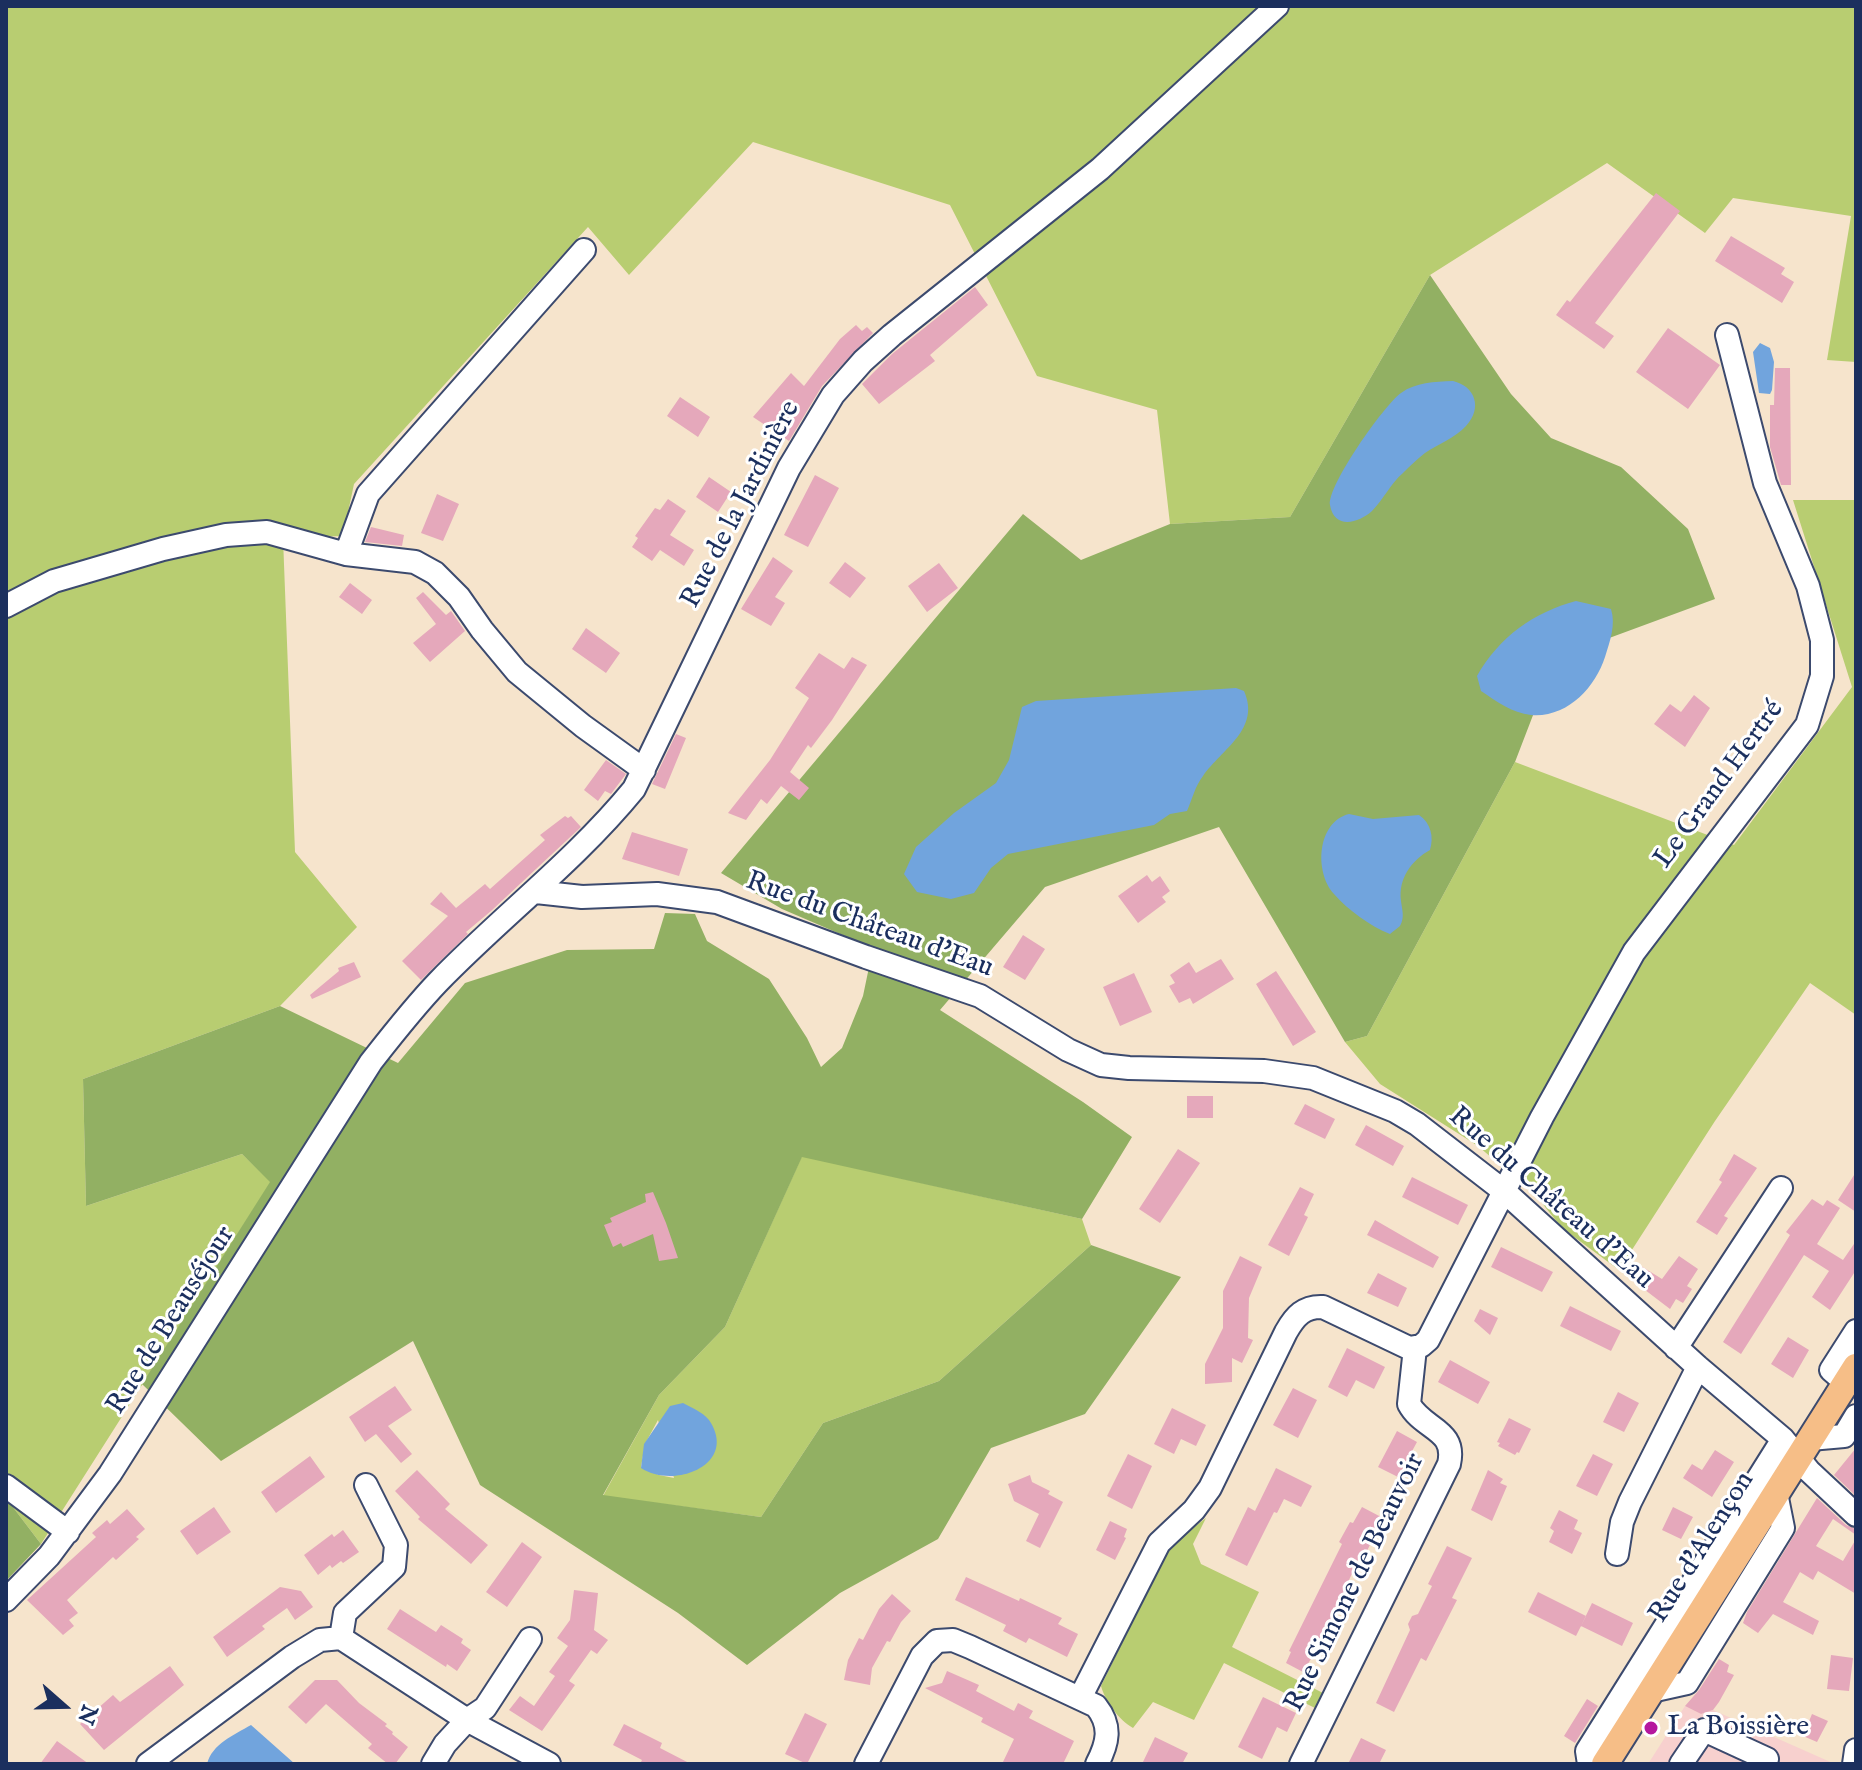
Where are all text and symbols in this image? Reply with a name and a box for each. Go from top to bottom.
street label: Rue de la Jardinière [675,396,809,614]
street label: Le Grand Hertré [1648,695,1792,875]
street label: Rue du Château d'Eau [741,866,997,986]
street label: Rue du Château d'Eau [1440,1101,1660,1297]
street label: Rue de Beauséjour [101,1221,243,1421]
street label: Rue Simone de Beauvoir [1279,1448,1433,1718]
street label: Rue d'Alençon [1643,1466,1763,1630]
north arrow [24,1666,104,1746]
text: N [70,1700,103,1728]
place label: La Boissière [1667,1711,1809,1745]
marker: La Boissière [1642,1719,1660,1737]

